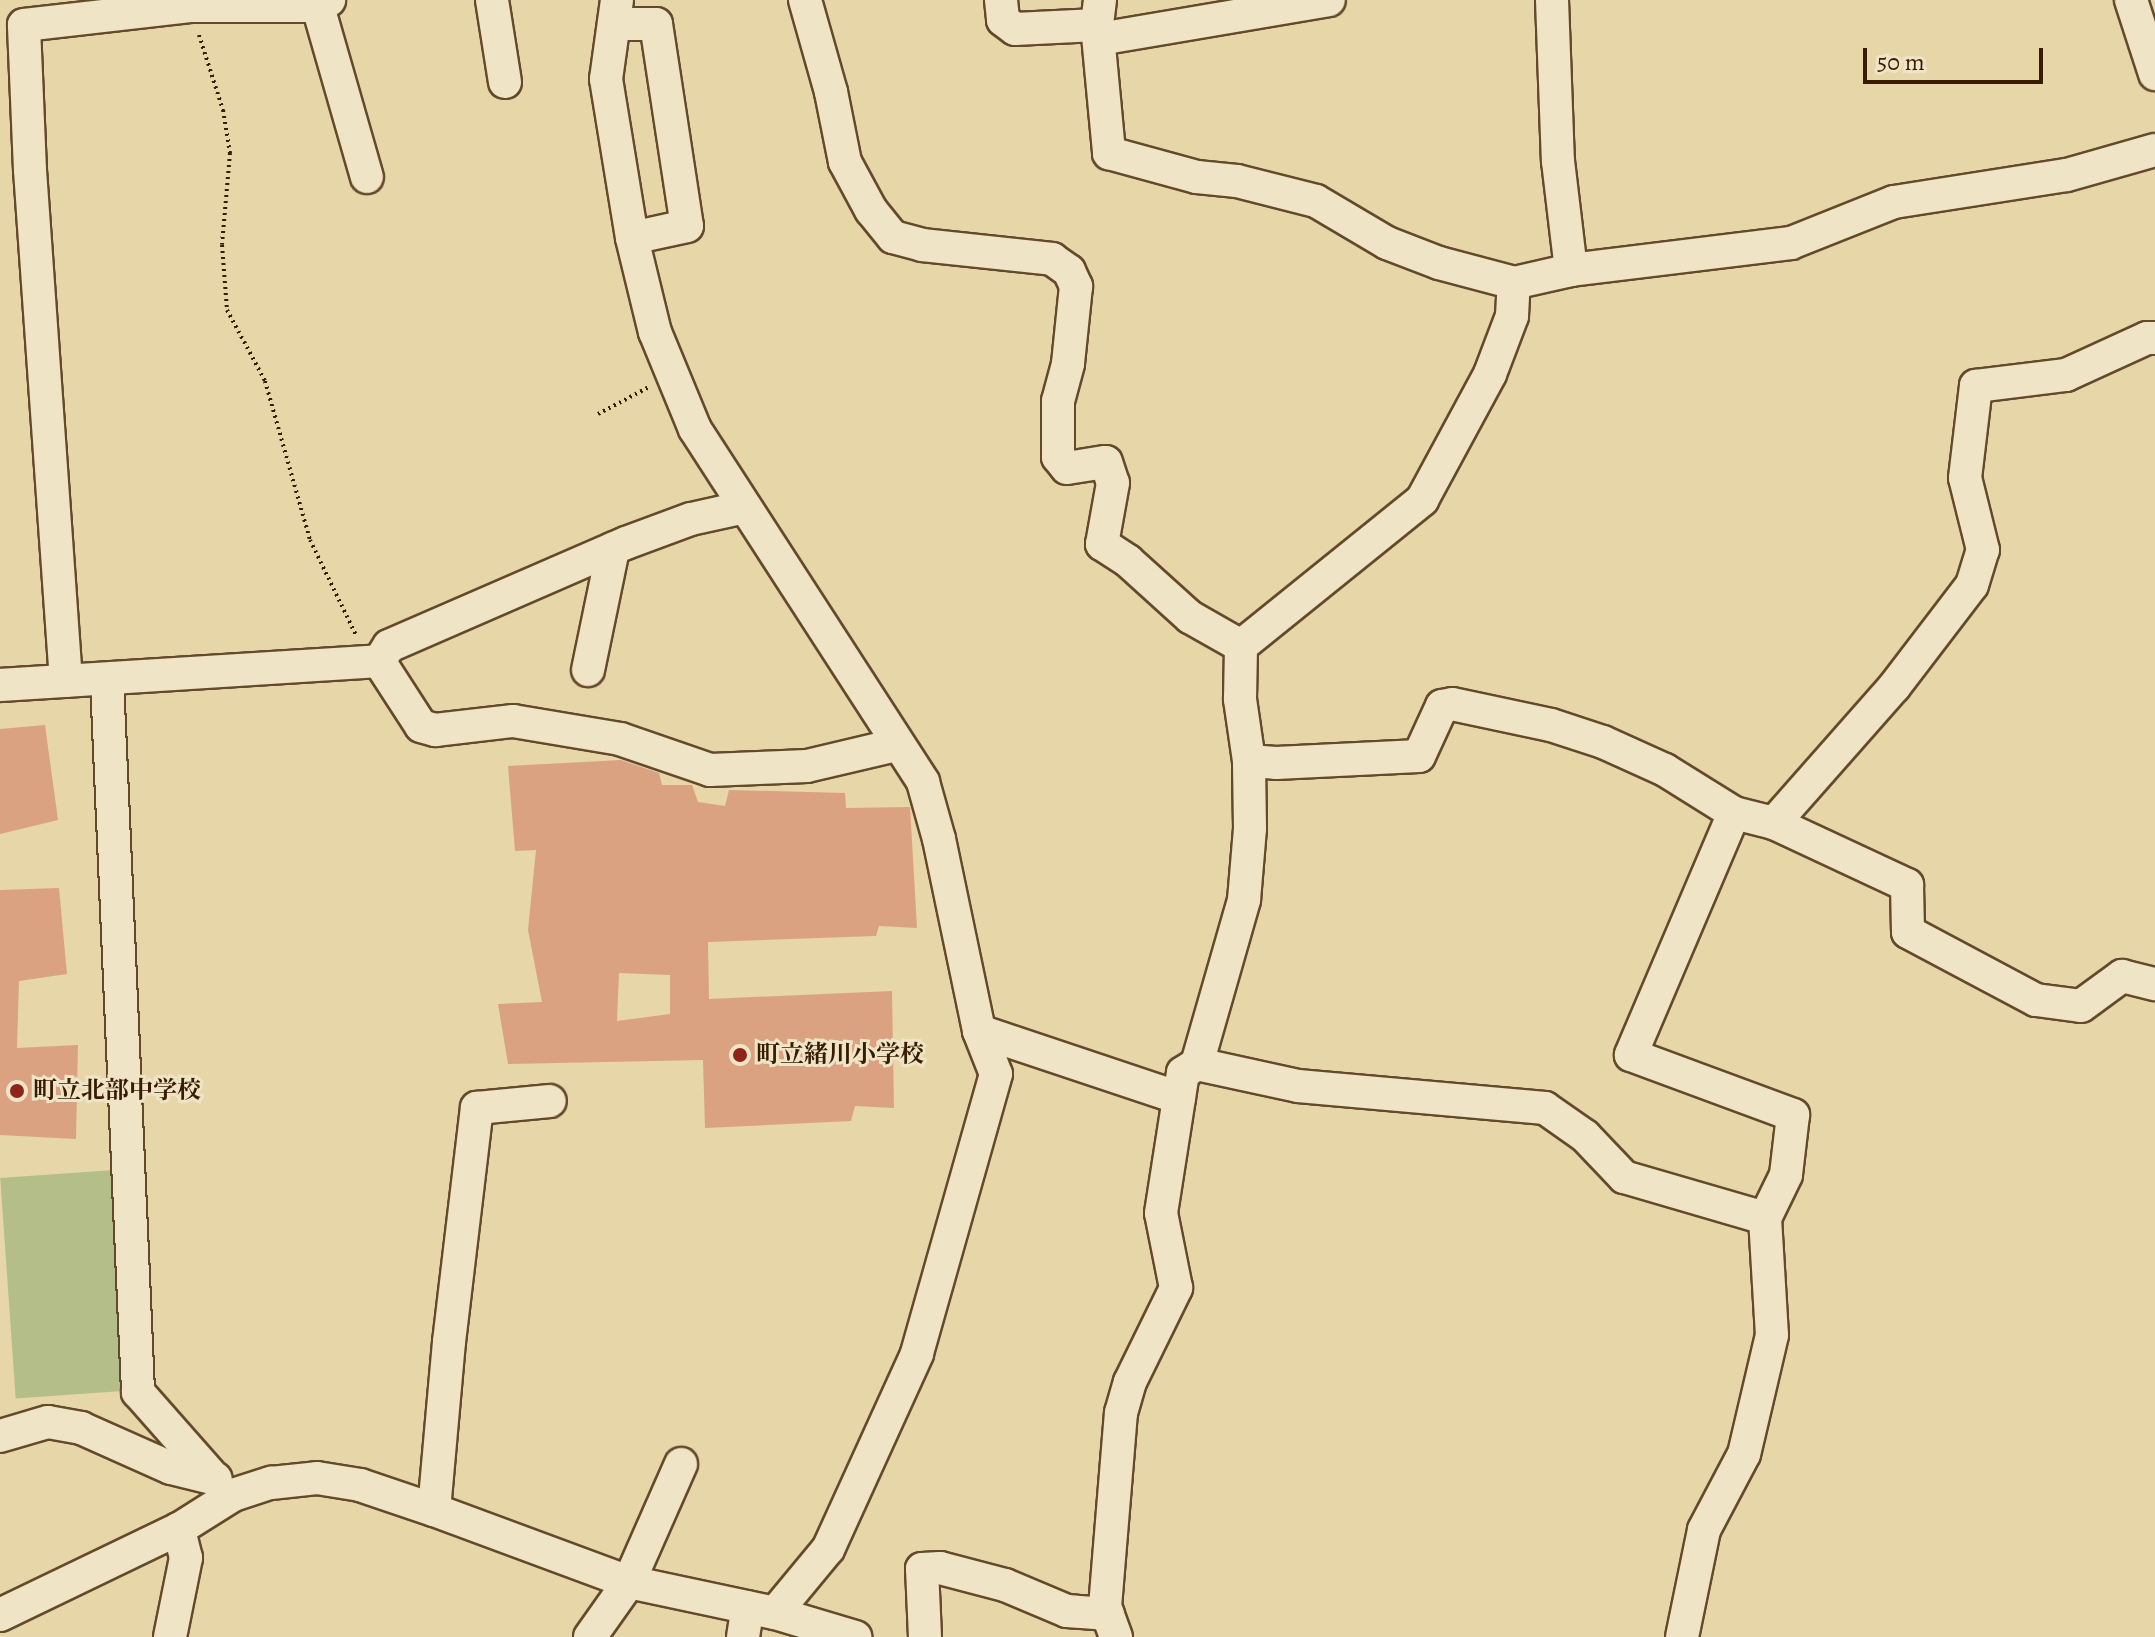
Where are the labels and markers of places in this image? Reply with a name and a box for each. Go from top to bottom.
place label: 町立緒川小学校 [756,1041,924,1069]
marker: 町立緒川小学校 [731,1046,749,1064]
place label: 町立北部中学校 [33,1077,201,1105]
marker: 町立北部中学校 [8,1082,26,1100]

